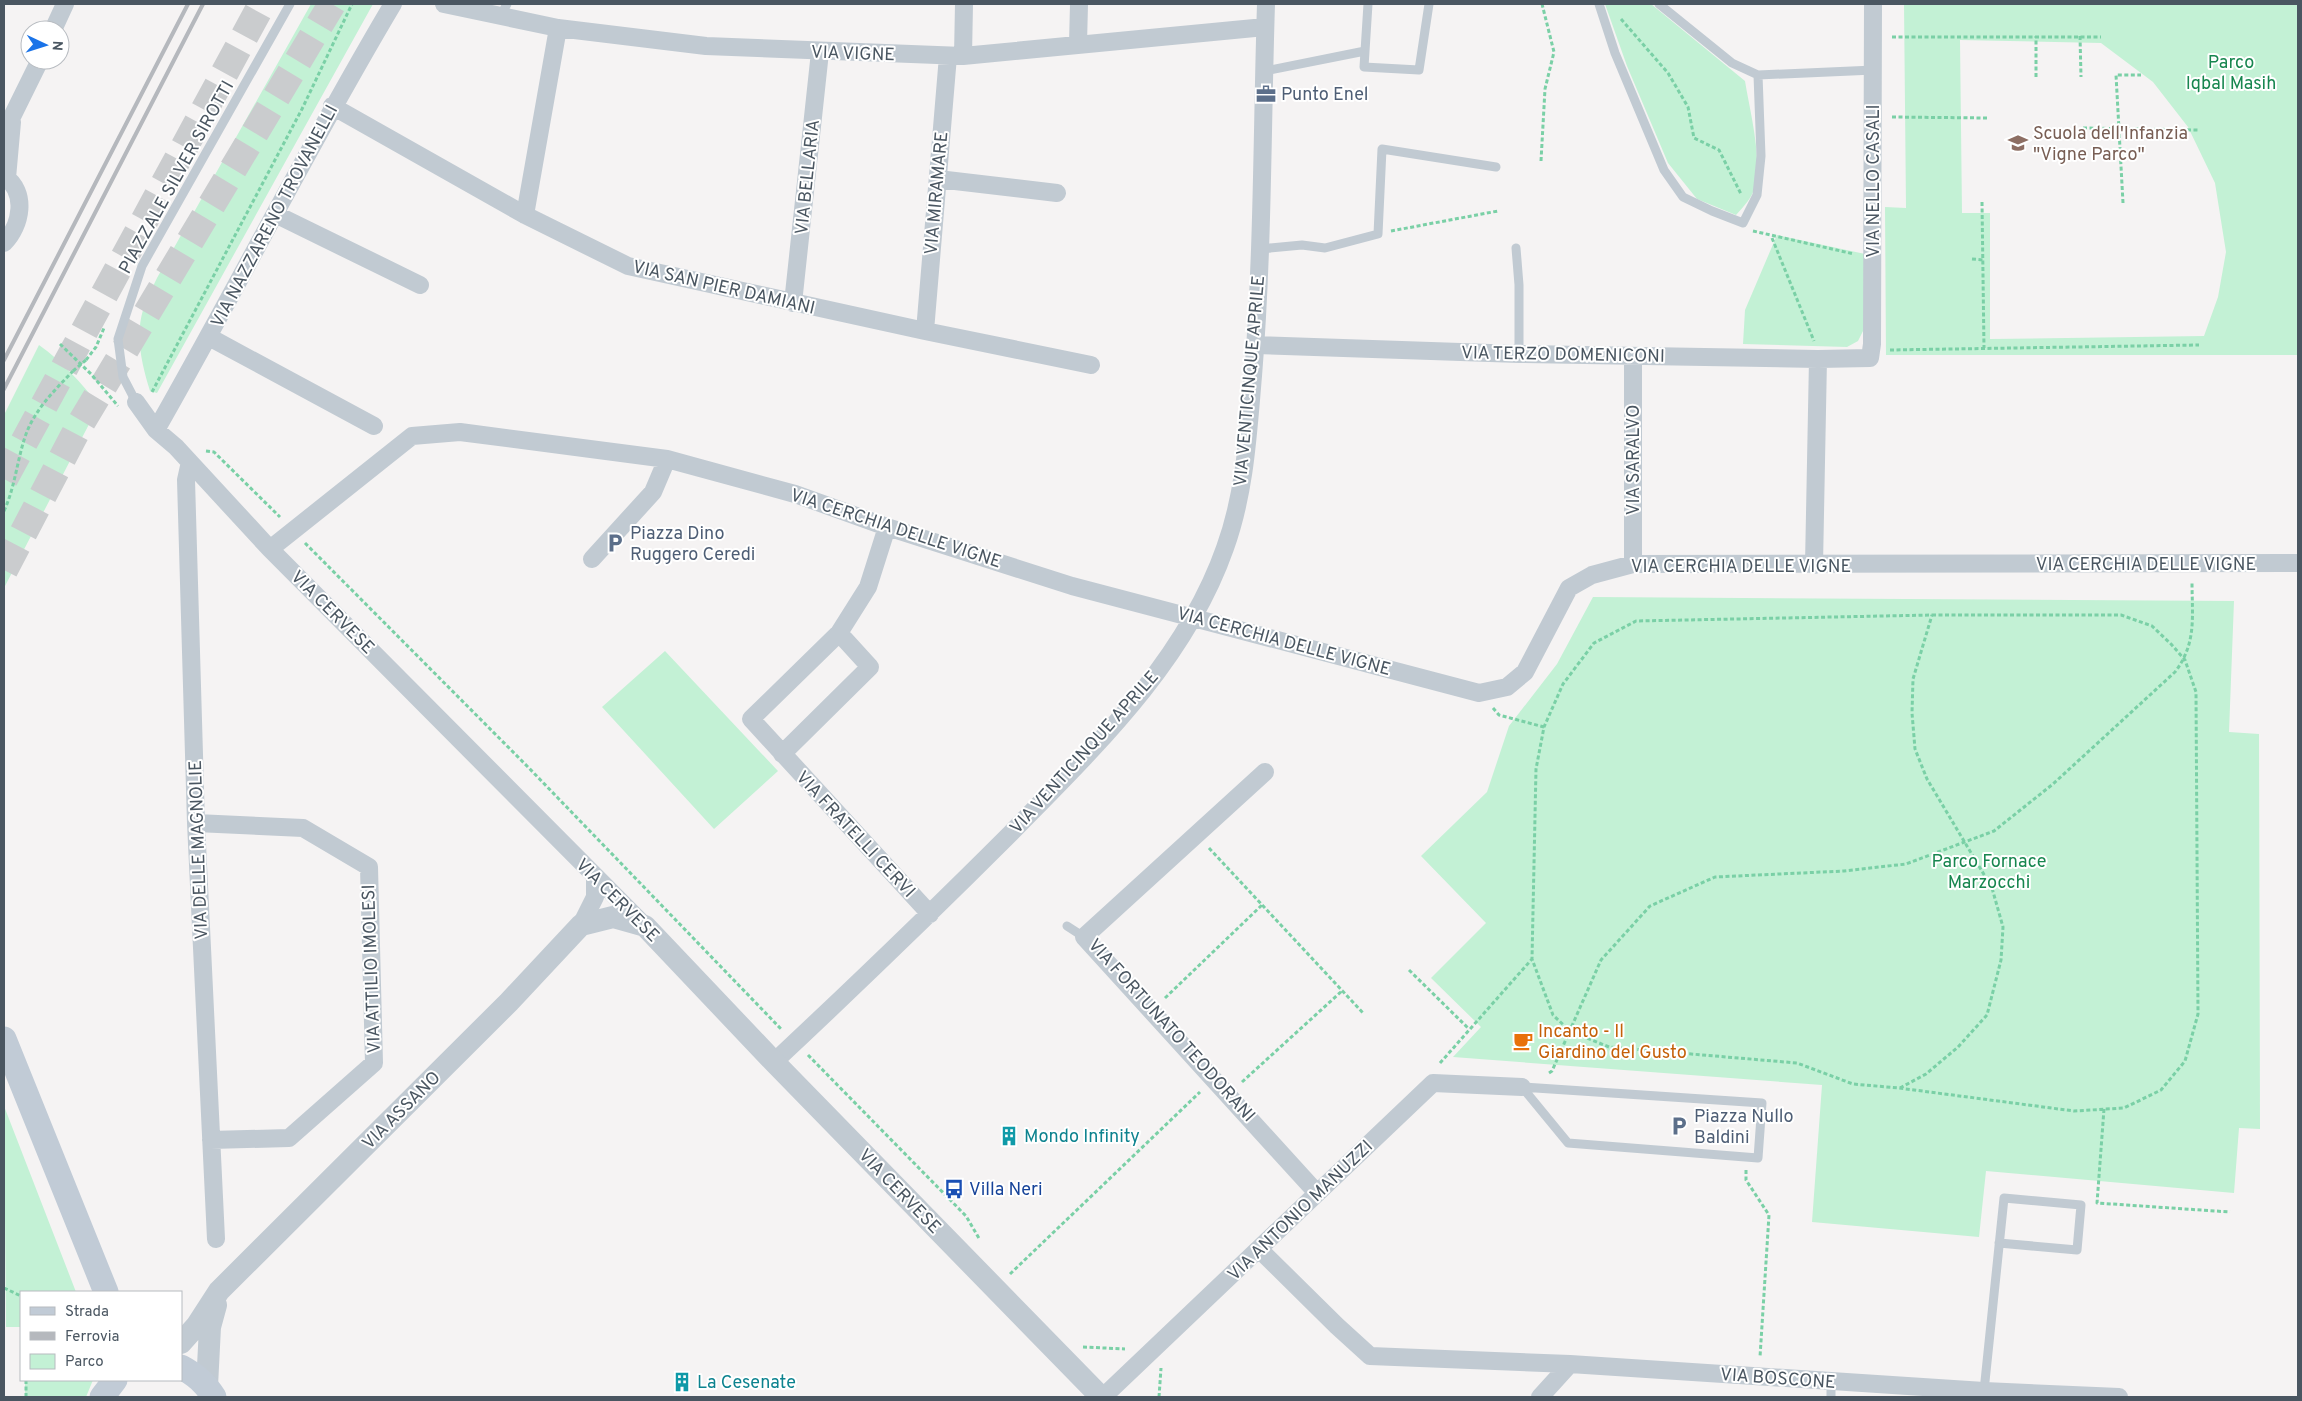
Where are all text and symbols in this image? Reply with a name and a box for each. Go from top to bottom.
north arrow [20,20,70,70]
text: N [48,40,65,51]
street label: VIA VIGNE [811,42,895,67]
park label: Parco Iqbal Masih [2186,52,2276,96]
street label: PIAZZALE SILVER SIROTTI [115,77,240,278]
office icon: Punto Enel [1255,83,1277,105]
place label: Punto Enel [1281,84,1369,107]
street label: VIA NAZZARENO TROVANELLI [207,101,344,332]
street label: VIA NELLO CASALI [1863,104,1886,258]
street label: VIA BELLARIA [791,118,826,236]
place label: Scuola dell'Infanzia "Vigne Parco" [2033,123,2188,167]
street label: VIA MIRAMARE [921,131,954,256]
school or university icon: Scuola dell'Infanzia "Vigne Parco" [2007,132,2029,154]
street label: VIA SAN PIER DAMIANI [630,256,817,321]
street label: VIA VENTICINQUE APRILE [1230,275,1271,488]
street label: VIA TERZO DOMENICONI [1461,342,1665,369]
street label: VIA SARALVO [1623,405,1646,515]
street label: VIA CERCHIA DELLE VIGNE [787,484,1004,574]
place label: Piazza Dino Ruggero Ceredi [630,523,755,567]
parking icon: Piazza Dino Ruggero Ceredi [604,532,626,554]
street label: VIA CERCHIA DELLE VIGNE [2036,554,2256,577]
street label: VIA CERCHIA DELLE VIGNE [1631,556,1851,579]
street label: VIA CERVESE [285,566,379,660]
street label: VIA CERCHIA DELLE VIGNE [1174,603,1393,682]
street label: VIA VENTICINQUE APRILE [1006,667,1165,839]
street label: VIA DELLE MAGNOLIE [185,760,214,940]
street label: VIA FRATELLI CERVI [790,767,920,903]
park label: Parco Fornace Marzocchi [1932,851,2047,895]
street label: VIA CERVESE [570,854,664,948]
street label: VIA ATTILIO IMOLESI [358,884,387,1054]
street label: VIA FORTUNATO TEODORANI [1082,934,1259,1128]
place label: Incanto - Il Giardino del Gusto [1538,1021,1687,1065]
cafe icon: Incanto - Il Giardino del Gusto [1512,1030,1534,1052]
street label: VIA ASSANO [358,1067,446,1155]
place label: Piazza Nullo Baldini [1694,1106,1794,1150]
parking icon: Piazza Nullo Baldini [1668,1115,1690,1137]
building icon: Mondo Infinity [998,1125,1020,1147]
place label: Mondo Infinity [1024,1126,1140,1149]
street label: VIA ANTONIO MANUZZI [1223,1136,1379,1287]
street label: VIA CERVESE [853,1145,945,1239]
bus stop icon: Villa Neri [943,1178,965,1200]
place label: Villa Neri [969,1179,1043,1202]
legend [20,1291,182,1381]
text: Strada [65,1303,109,1322]
text: Ferrovia [65,1328,119,1347]
text: Parco [65,1353,104,1372]
street label: VIA BOSCONE [1719,1364,1836,1395]
building icon: La Cesenate [671,1371,693,1393]
place label: La Cesenate [697,1372,796,1395]

